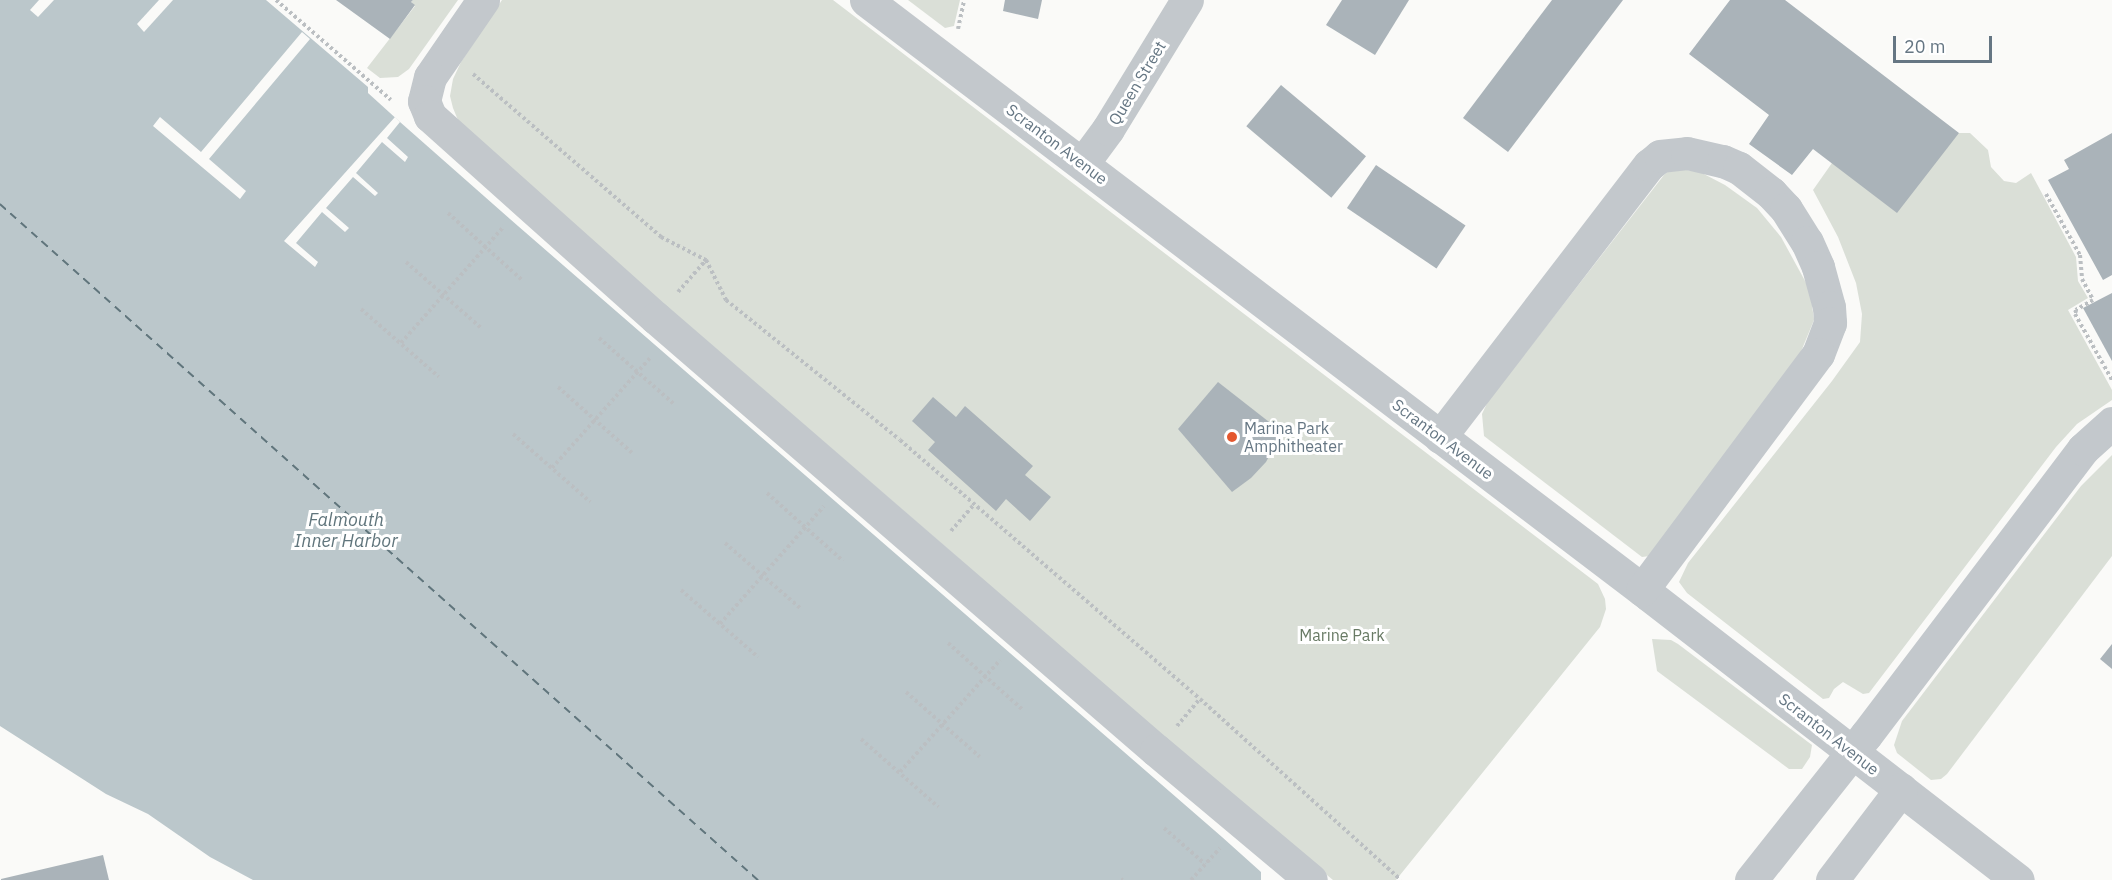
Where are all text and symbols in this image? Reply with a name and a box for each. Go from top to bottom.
scale bar [1896,24,1995,62]
text: 20 m [1904,35,1946,58]
street label: Queen Street [1104,37,1170,129]
street label: Scranton Avenue [1003,100,1111,188]
street label: Scranton Avenue [1389,395,1497,483]
place label: Marina Park Amphitheater [1244,418,1343,456]
marker: Marina Park Amphitheater [1225,430,1239,444]
water label: Falmouth Inner Harbor [294,510,398,552]
park label: Marine Park [1299,625,1385,645]
street label: Scranton Avenue [1775,689,1883,779]

